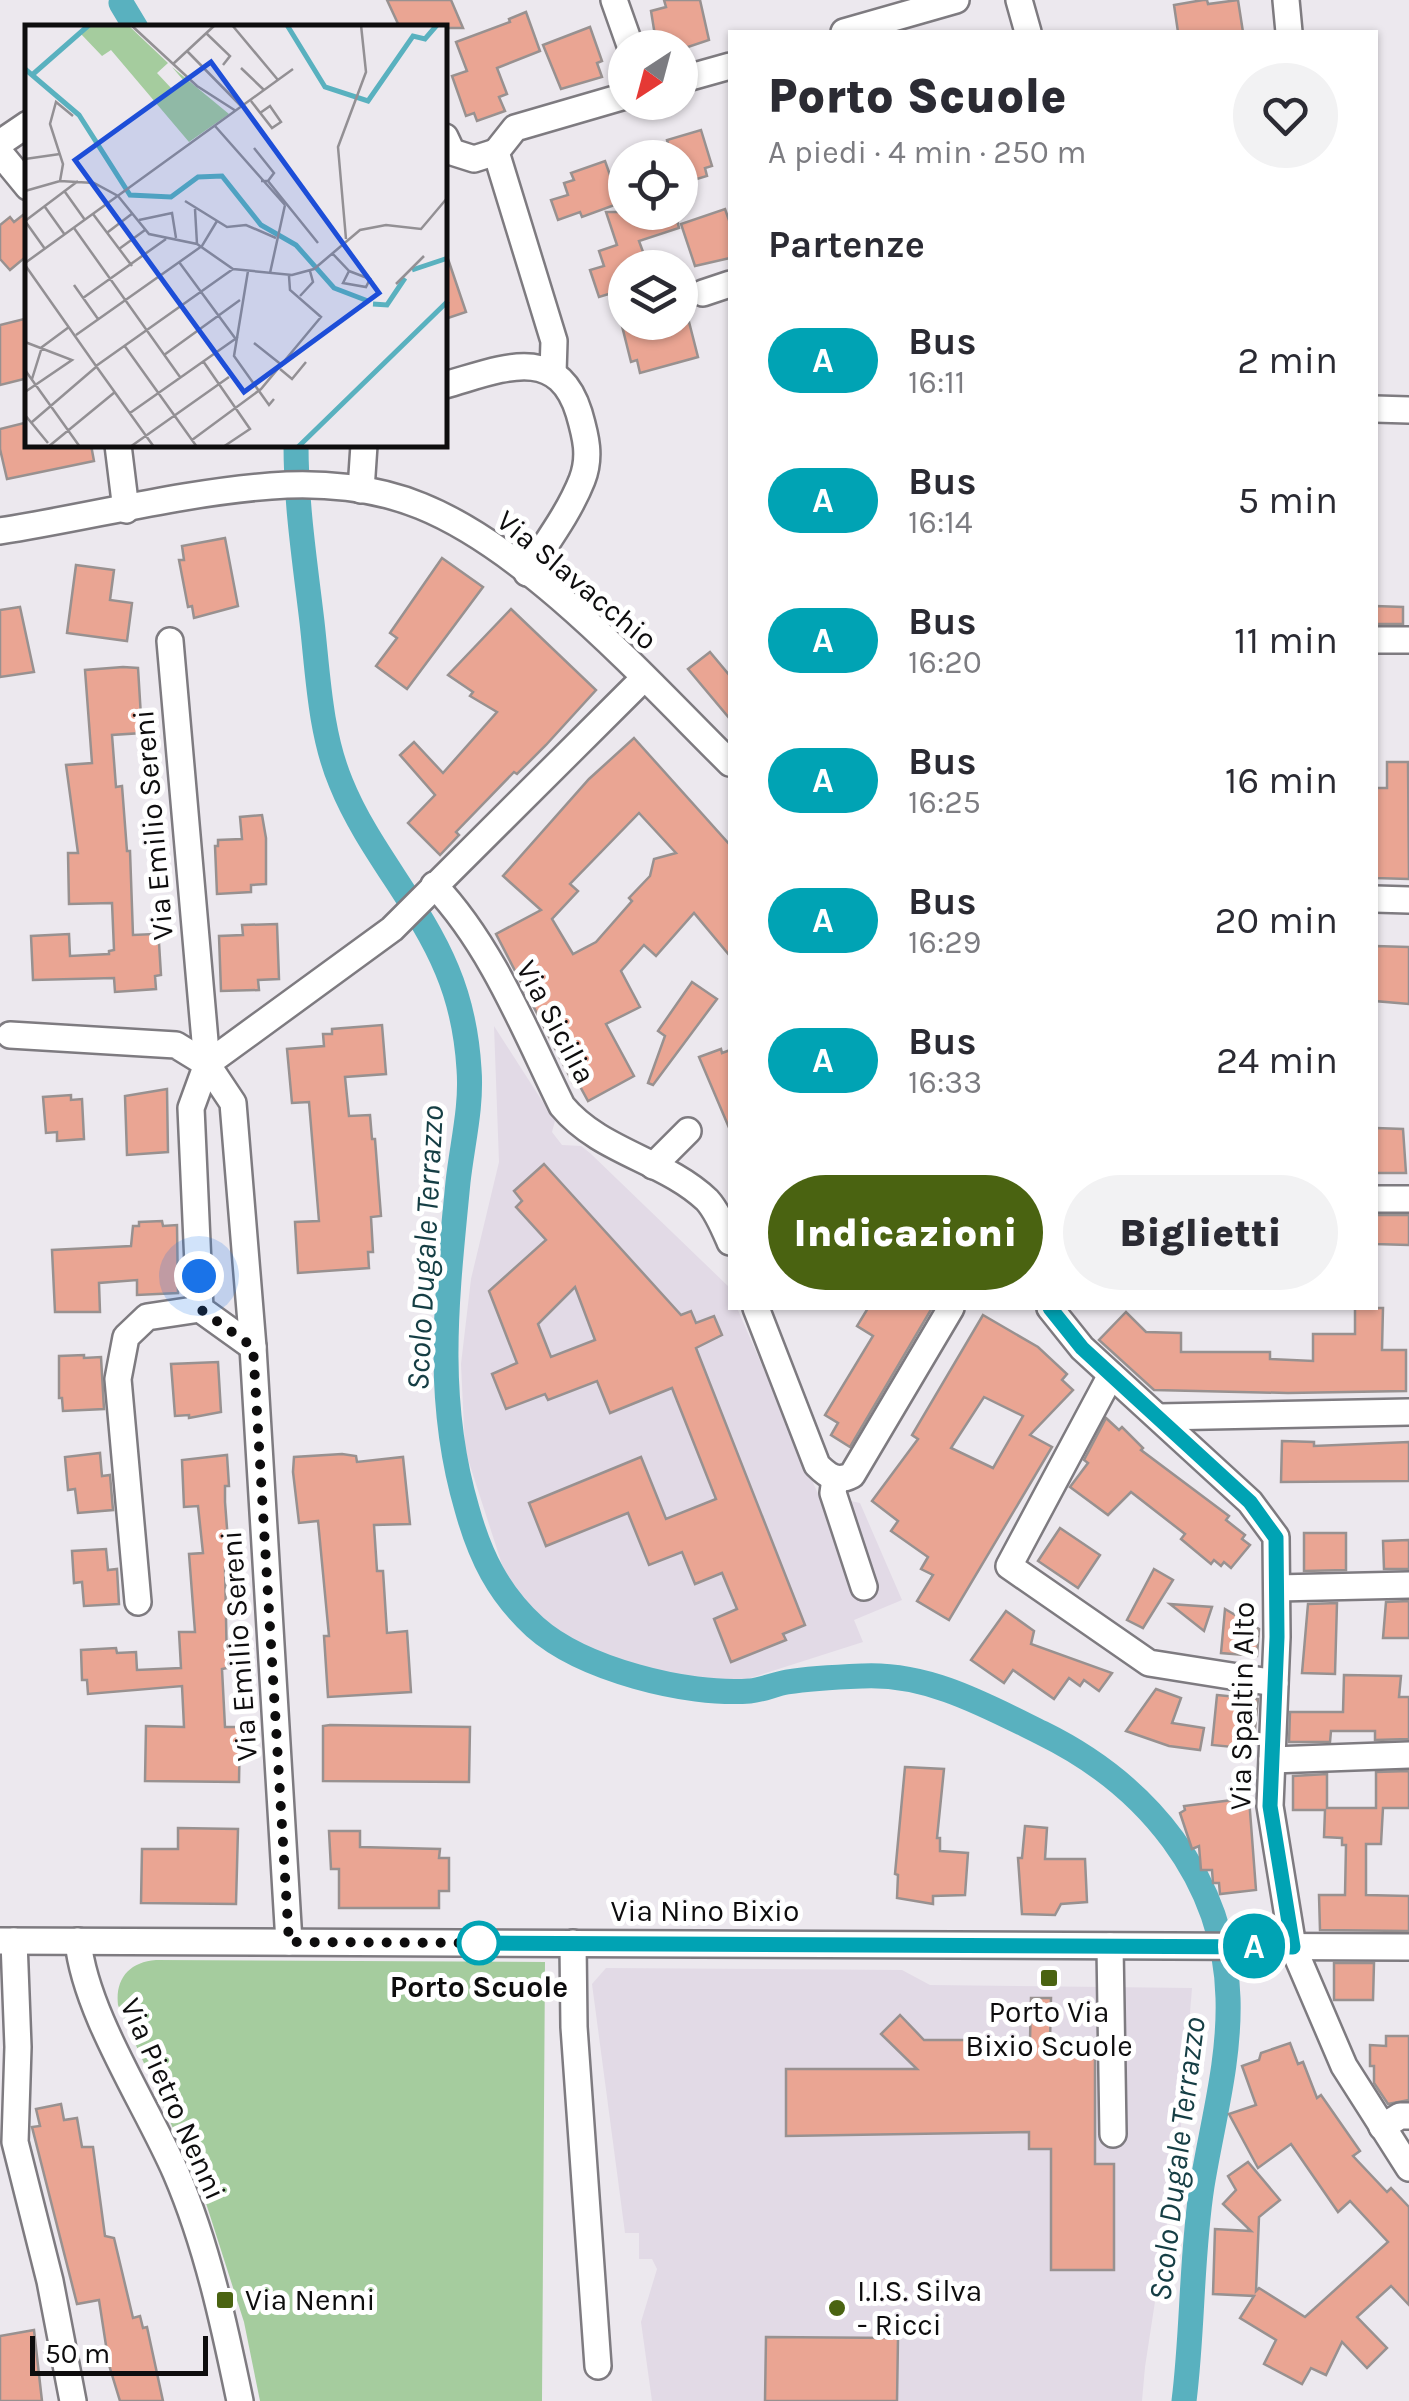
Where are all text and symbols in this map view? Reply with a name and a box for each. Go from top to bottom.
inset map [25,25,448,448]
north arrow [608,30,698,120]
map controls [608,30,698,340]
button: heart [1233,63,1338,168]
text: Porto Scuole [768,68,1067,124]
text: A piedi · 4 min · 250 m [768,134,1086,171]
button: locate [608,140,698,230]
text: Partenze [768,222,925,267]
button: layers [608,250,698,340]
text: Bus [908,319,977,364]
text: 2 min [1237,338,1338,383]
text: A [812,340,834,381]
text: 16:11 [908,364,965,401]
text: Bus [908,459,977,504]
text: 5 min [1238,478,1338,523]
text: A [812,480,834,521]
street label: Via Slavacchio [489,502,665,658]
text: 16:14 [908,504,973,541]
text: Bus [908,599,977,644]
text: 11 min [1234,618,1338,663]
text: A [812,620,834,661]
text: 16:20 [908,644,982,681]
street label: Via Emilio Sereni [125,708,181,942]
text: Bus [908,739,977,784]
text: 16 min [1225,758,1338,803]
text: A [812,760,834,801]
text: 16:25 [908,784,981,821]
text: Bus [908,879,977,924]
text: 20 min [1215,898,1338,943]
text: A [812,900,834,941]
text: 16:29 [908,924,981,961]
street label: Via Sicilia [508,954,604,1090]
text: Bus [908,1019,977,1064]
text: 24 min [1216,1038,1338,1083]
text: A [812,1040,834,1081]
text: 16:33 [908,1064,982,1101]
water label: Scolo Dugale Terrazzo [399,1104,451,1391]
button: Indicazioni [768,1175,1043,1290]
button: Biglietti [1063,1175,1338,1290]
your location [174,1251,224,1301]
street label: Via Emilio Sereni [213,1530,265,1762]
street label: Via Spaltin Alto [1222,1601,1262,1811]
street label: Via Nino Bixio [611,1893,799,1929]
line badge: A [1222,1914,1286,1978]
marker: Porto Scuole [458,1922,500,1964]
text: A [1243,1926,1265,1967]
marker: Porto Via Bixio Scuole [1038,1967,1060,1989]
place label: Porto Scuole [390,1969,568,2005]
street label: Via Pietro Nenni [112,1992,234,2206]
place label: Porto Via Bixio Scuole [965,1994,1133,2064]
water label: Scolo Dugale Terrazzo [1141,2015,1213,2303]
place label: I.I.S. Silva - Ricci [857,2273,982,2343]
place label: Via Nenni [245,2282,376,2318]
marker: Via Nenni [214,2289,236,2311]
marker: I.I.S. Silva - Ricci [826,2297,848,2319]
scale bar [30,2331,208,2376]
text: 50 m [45,2337,110,2370]

